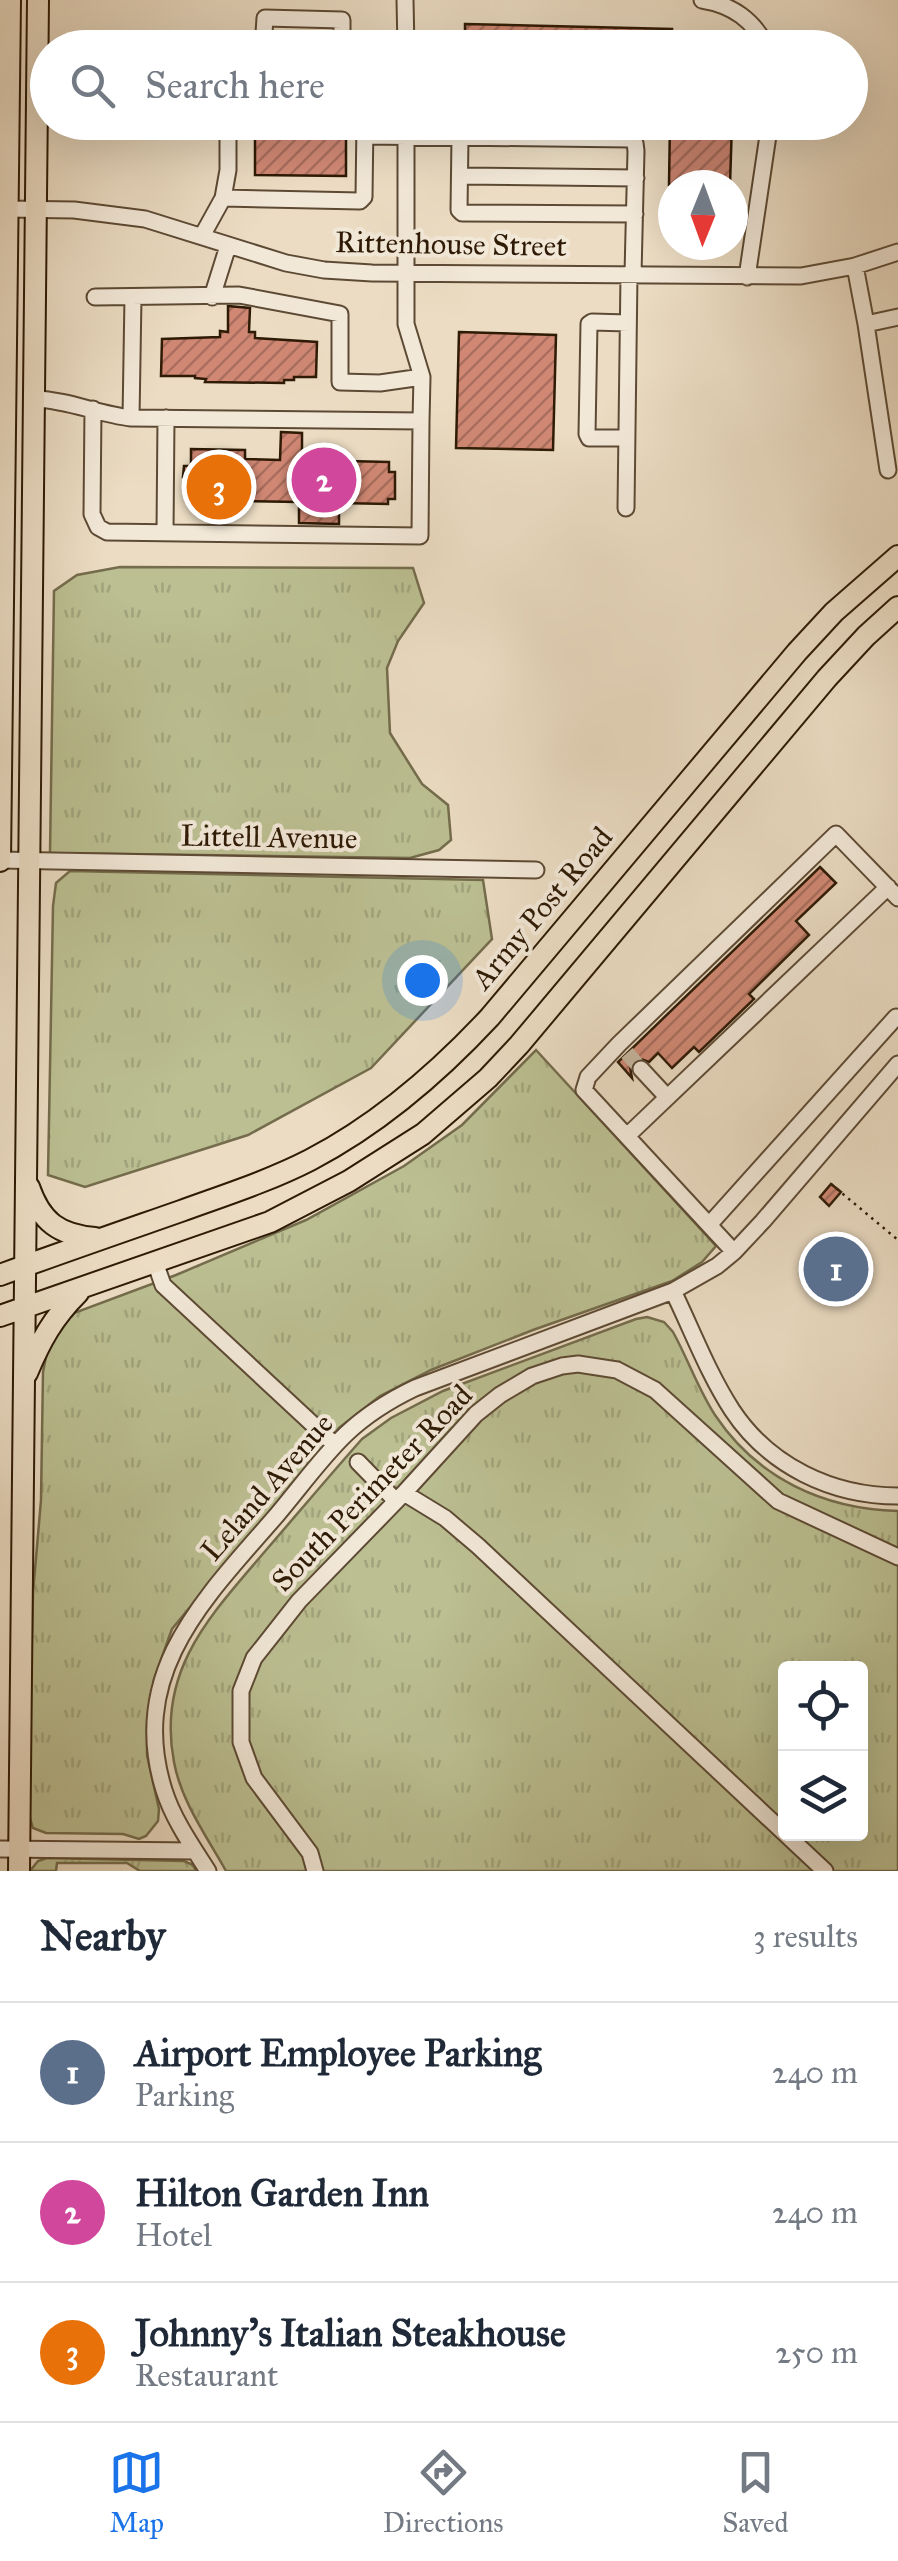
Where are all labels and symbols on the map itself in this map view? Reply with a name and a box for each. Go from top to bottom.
north arrow [658,170,748,260]
street label: Rittenhouse Street [335,224,567,264]
pin: 2 [292,442,356,518]
pin: 3 [186,450,252,524]
street label: Littell Avenue [180,817,358,857]
street label: Army Post Road [463,820,620,998]
your location [397,955,448,1006]
pin: 1 [804,1232,868,1306]
street label: South Perimeter Road [264,1377,480,1599]
street label: Leland Avenue [193,1406,341,1568]

